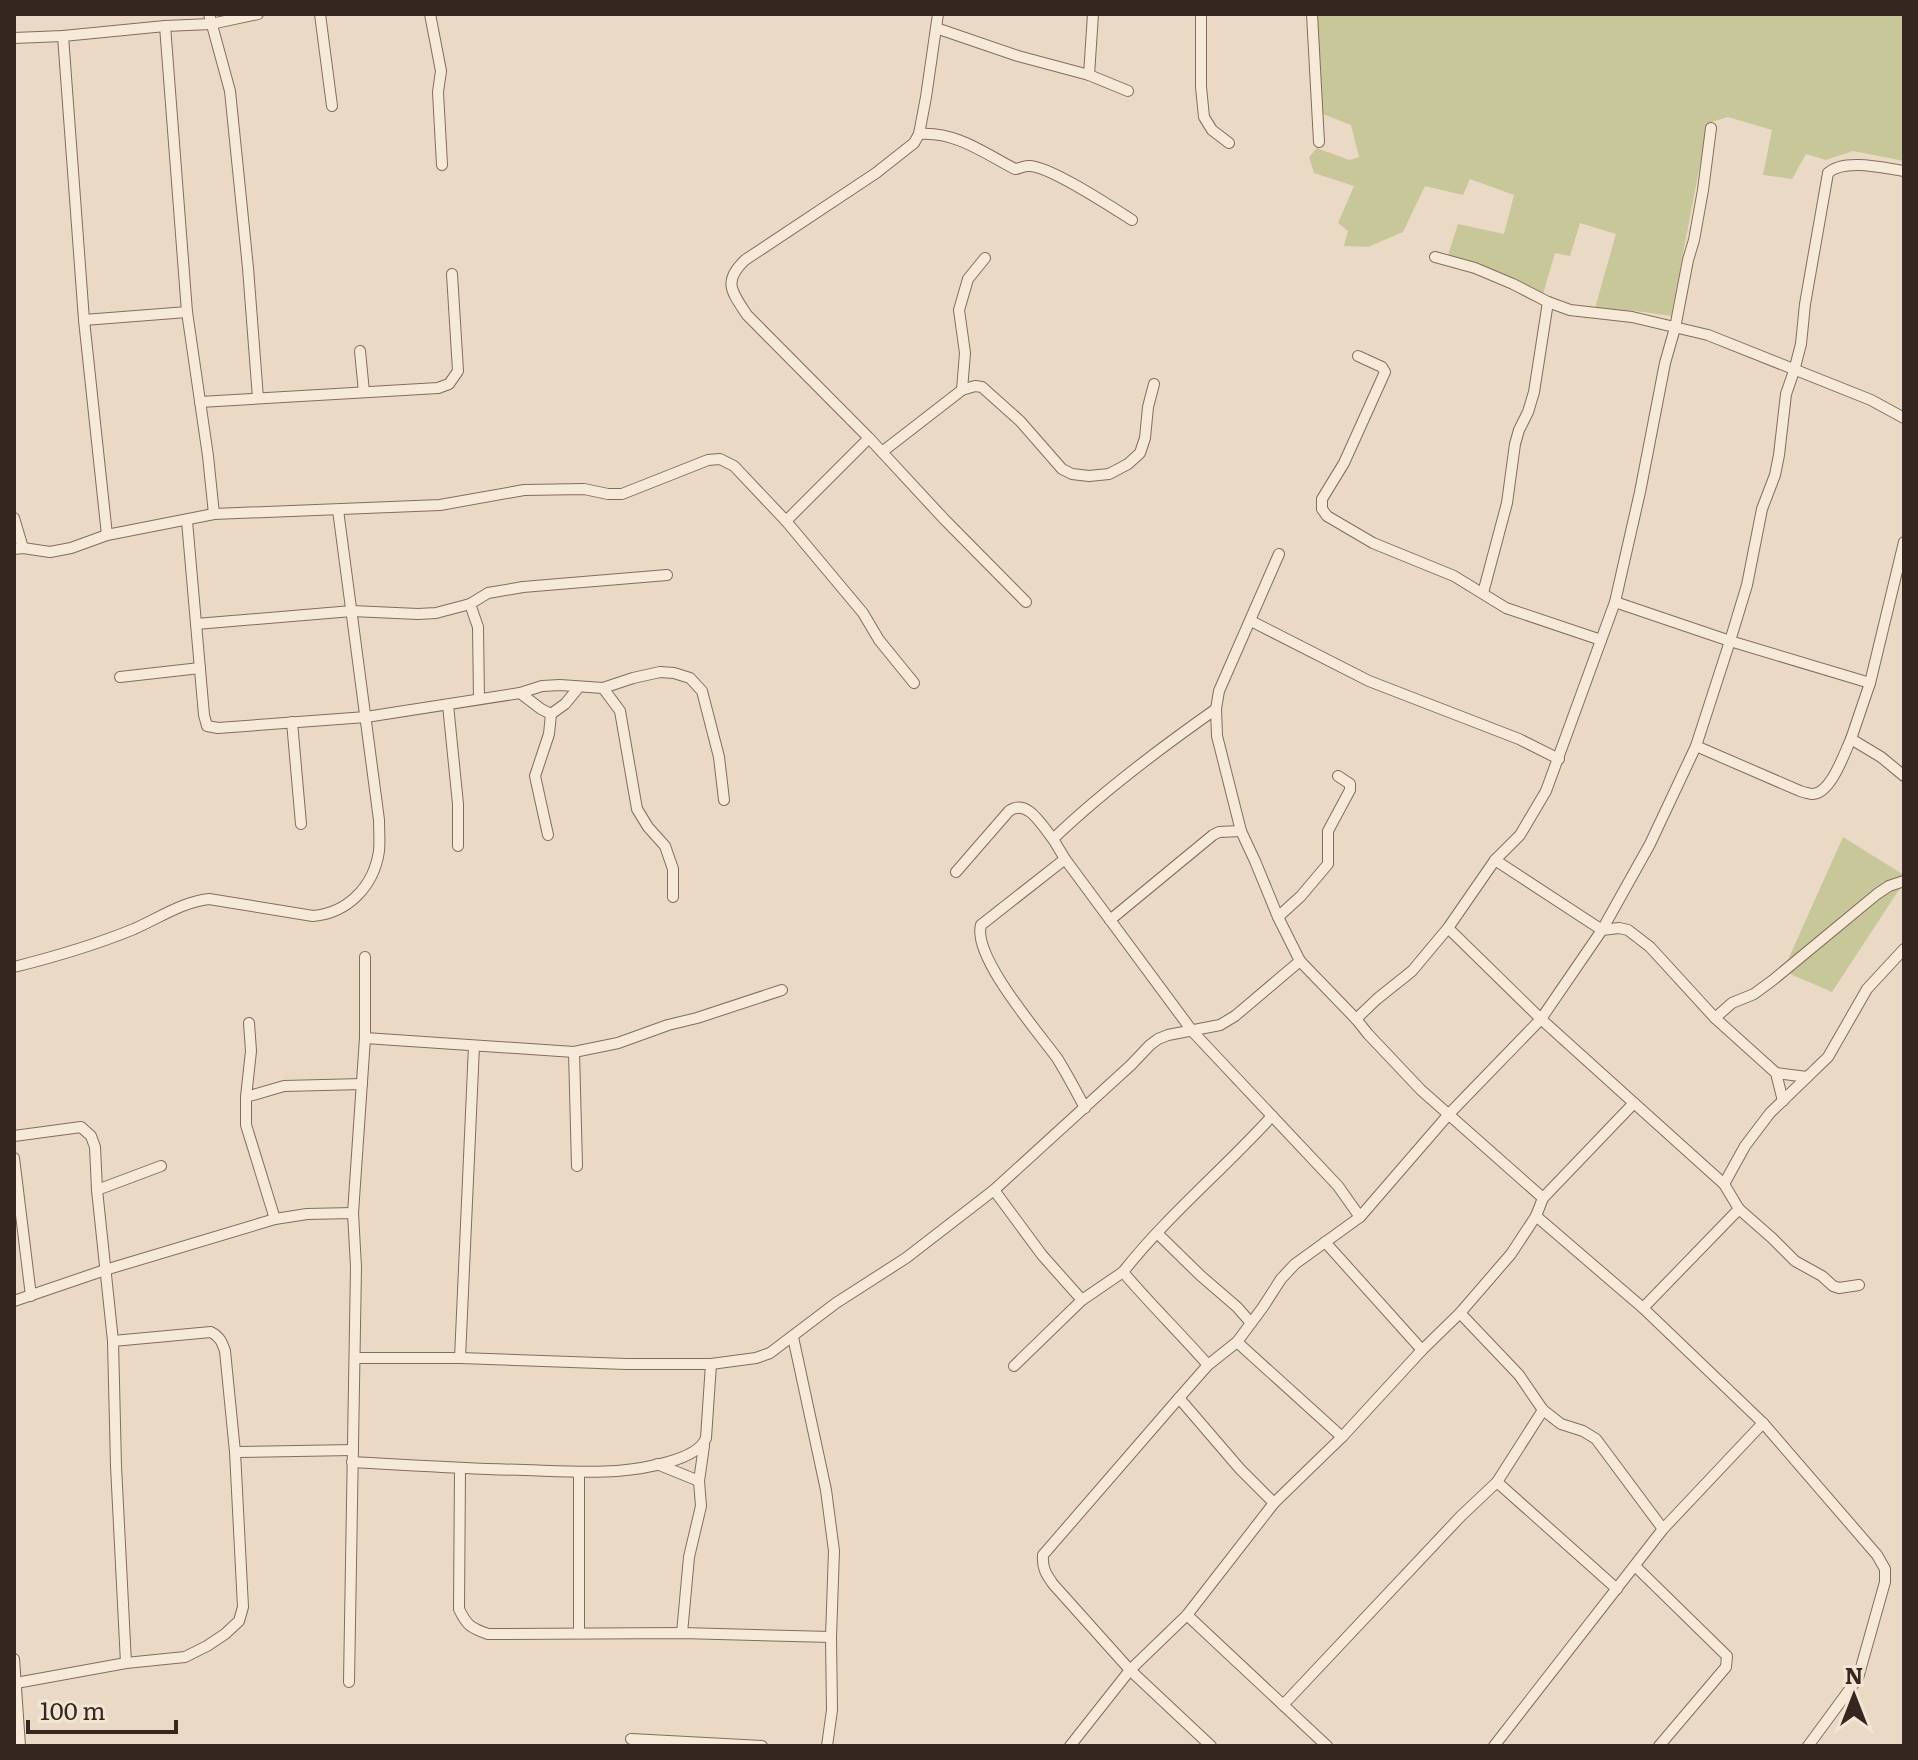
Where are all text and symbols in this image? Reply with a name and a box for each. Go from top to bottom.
north arrow [1814,1656,1894,1736]
text: N [1845,1658,1863,1691]
scale bar [28,1684,176,1734]
text: 100 m [40,1692,106,1727]

